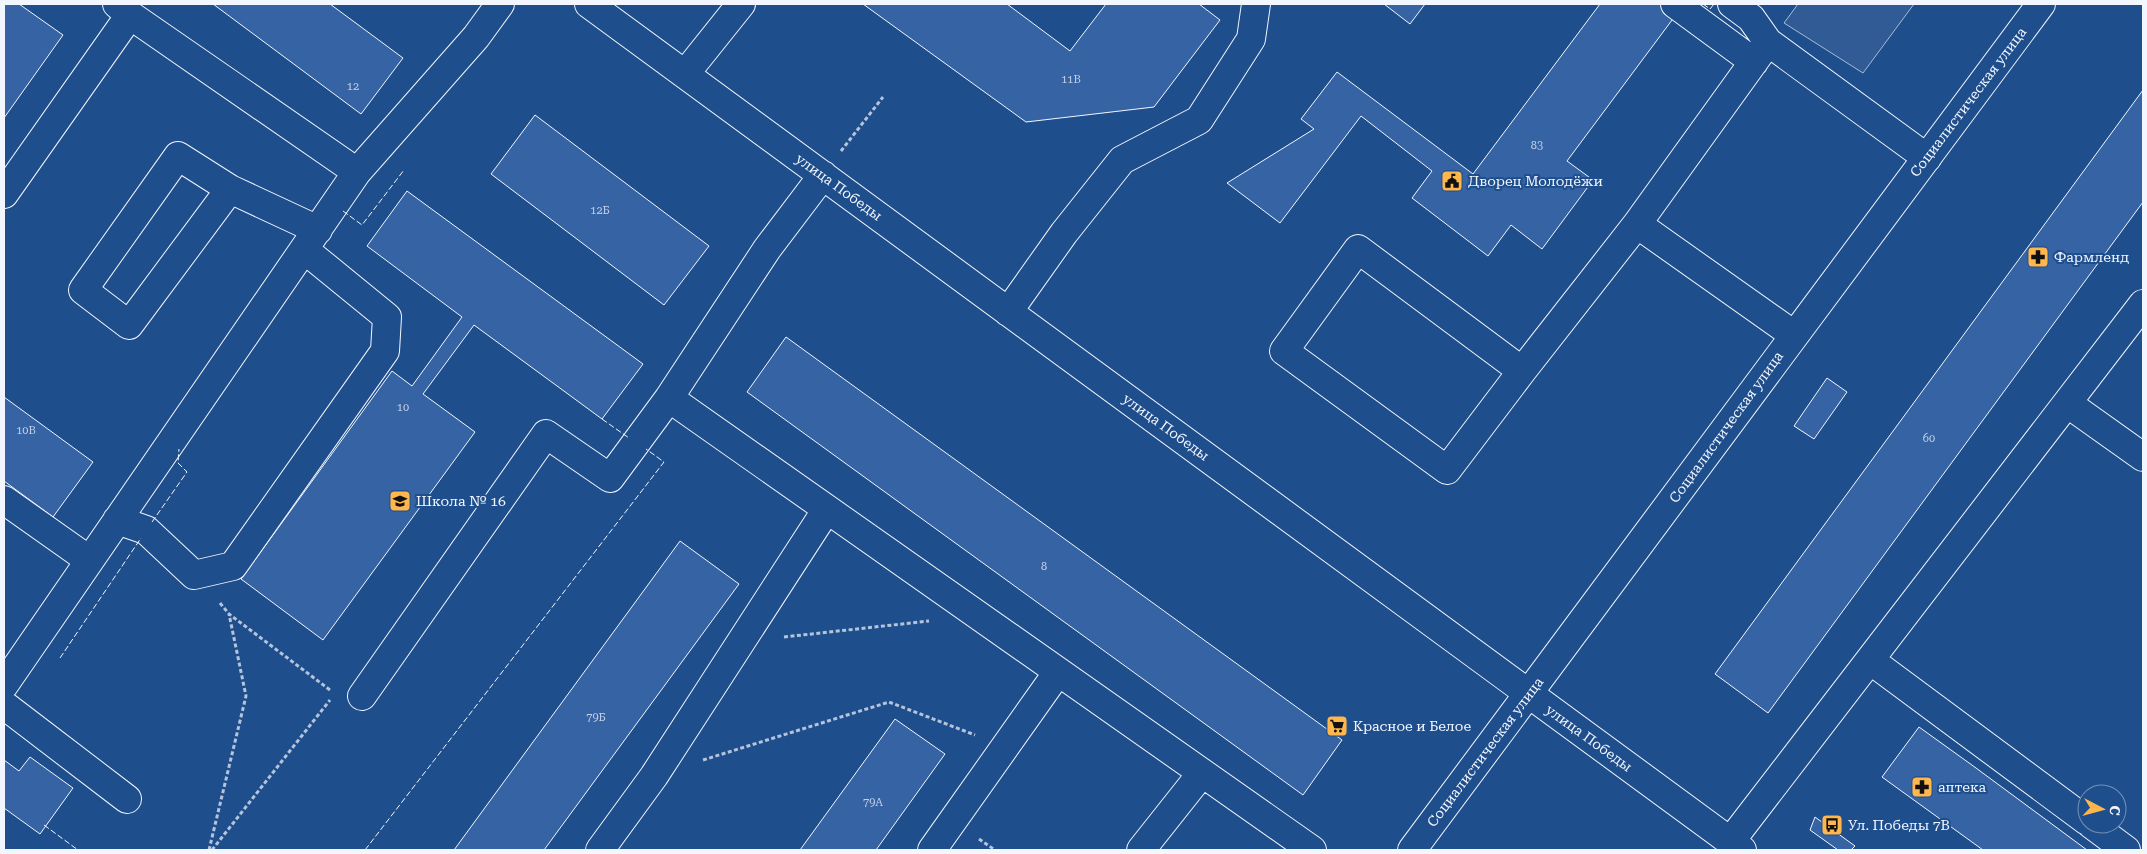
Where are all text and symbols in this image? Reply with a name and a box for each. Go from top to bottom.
street label: Социалистическая улица [1907,24,2030,180]
house number: 11В [1061,73,1081,86]
house number: 12 [347,80,359,93]
house number: 83 [1531,139,1543,152]
street label: улица Победы [793,150,885,224]
public building icon: Дворец Молодёжи [1440,169,1464,193]
place label: Дворец Молодёжи [1468,173,1603,189]
house number: 12Б [590,204,610,217]
pharmacy icon: Фармленд [2026,245,2050,269]
place label: Фармленд [2054,249,2129,265]
street label: Социалистическая улица [1666,348,1786,506]
street label: улица Победы [1120,390,1212,464]
house number: 10 [397,401,409,414]
house number: 10В [16,424,36,437]
house number: 60 [1923,432,1935,445]
school or university icon: Школа № 16 [388,489,412,513]
place label: Школа № 16 [416,493,506,509]
house number: 8 [1041,560,1047,573]
street label: Социалистическая улица [1424,674,1547,830]
street label: улица Победы [1543,701,1635,775]
house number: 79Б [586,711,606,724]
supermarket icon: Красное и Белое [1325,714,1349,738]
place label: Красное и Белое [1353,718,1471,734]
pharmacy icon: аптека [1910,775,1934,799]
place label: аптека [1938,779,1986,795]
north arrow [2077,784,2127,834]
house number: 79А [863,796,883,809]
text: С [2106,805,2123,816]
bus stop icon: Ул. Победы 7В [1820,813,1844,837]
place label: Ул. Победы 7В [1848,817,1950,833]

